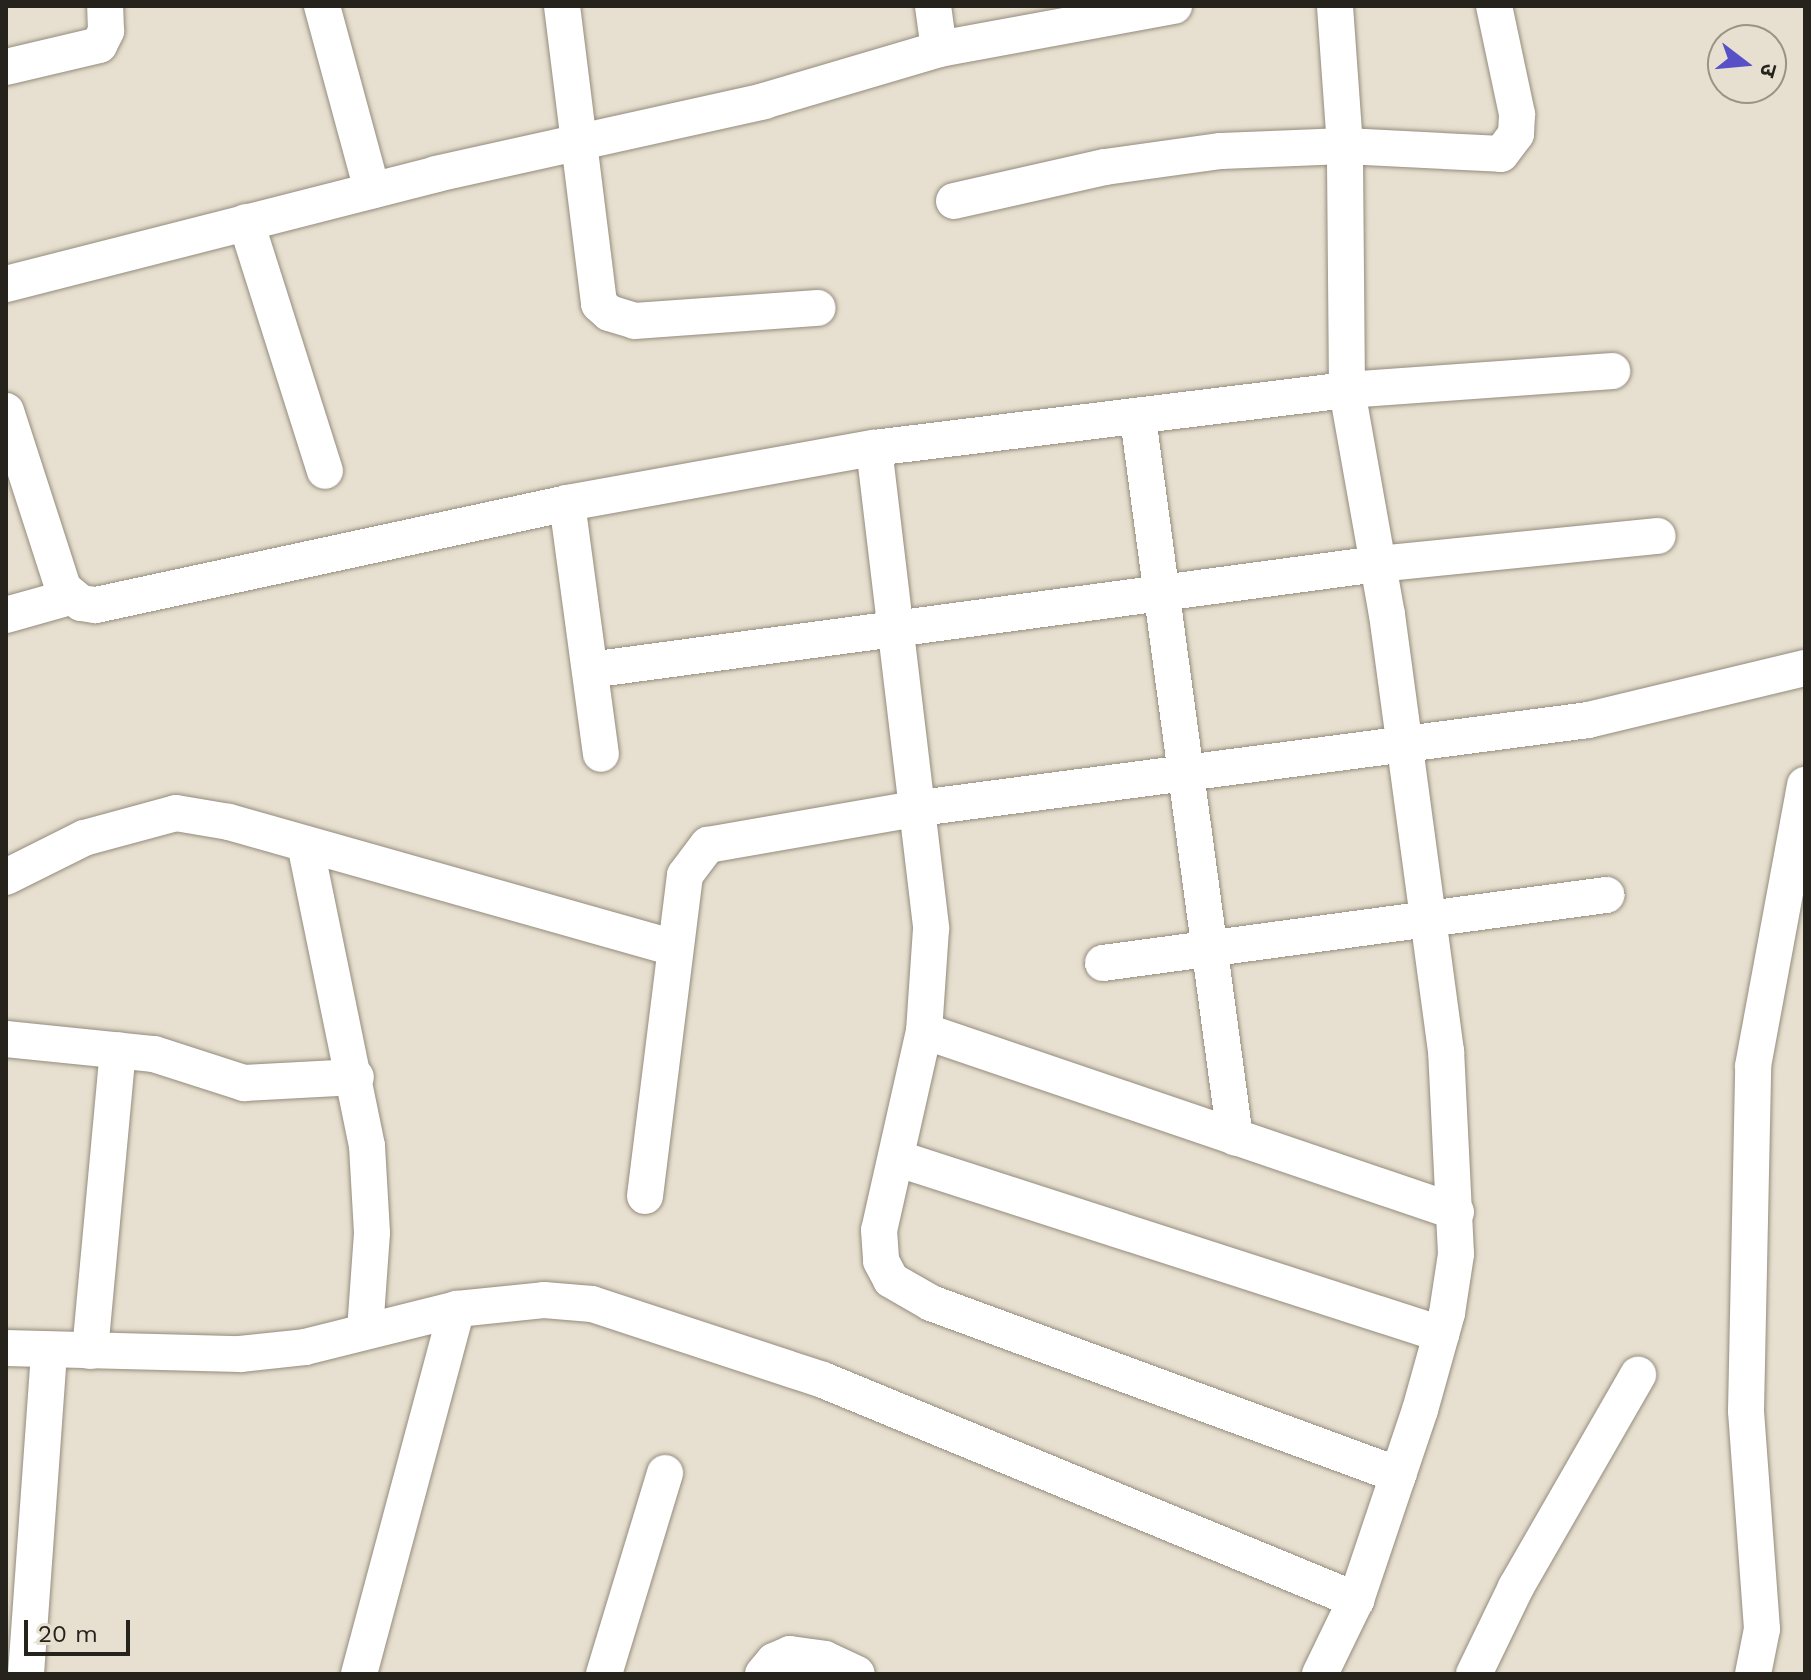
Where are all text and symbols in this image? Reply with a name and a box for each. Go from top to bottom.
north arrow [1707,24,1787,104]
text: उ [1755,61,1782,80]
scale bar [28,1604,134,1654]
text: 20 m [38,1620,98,1648]

